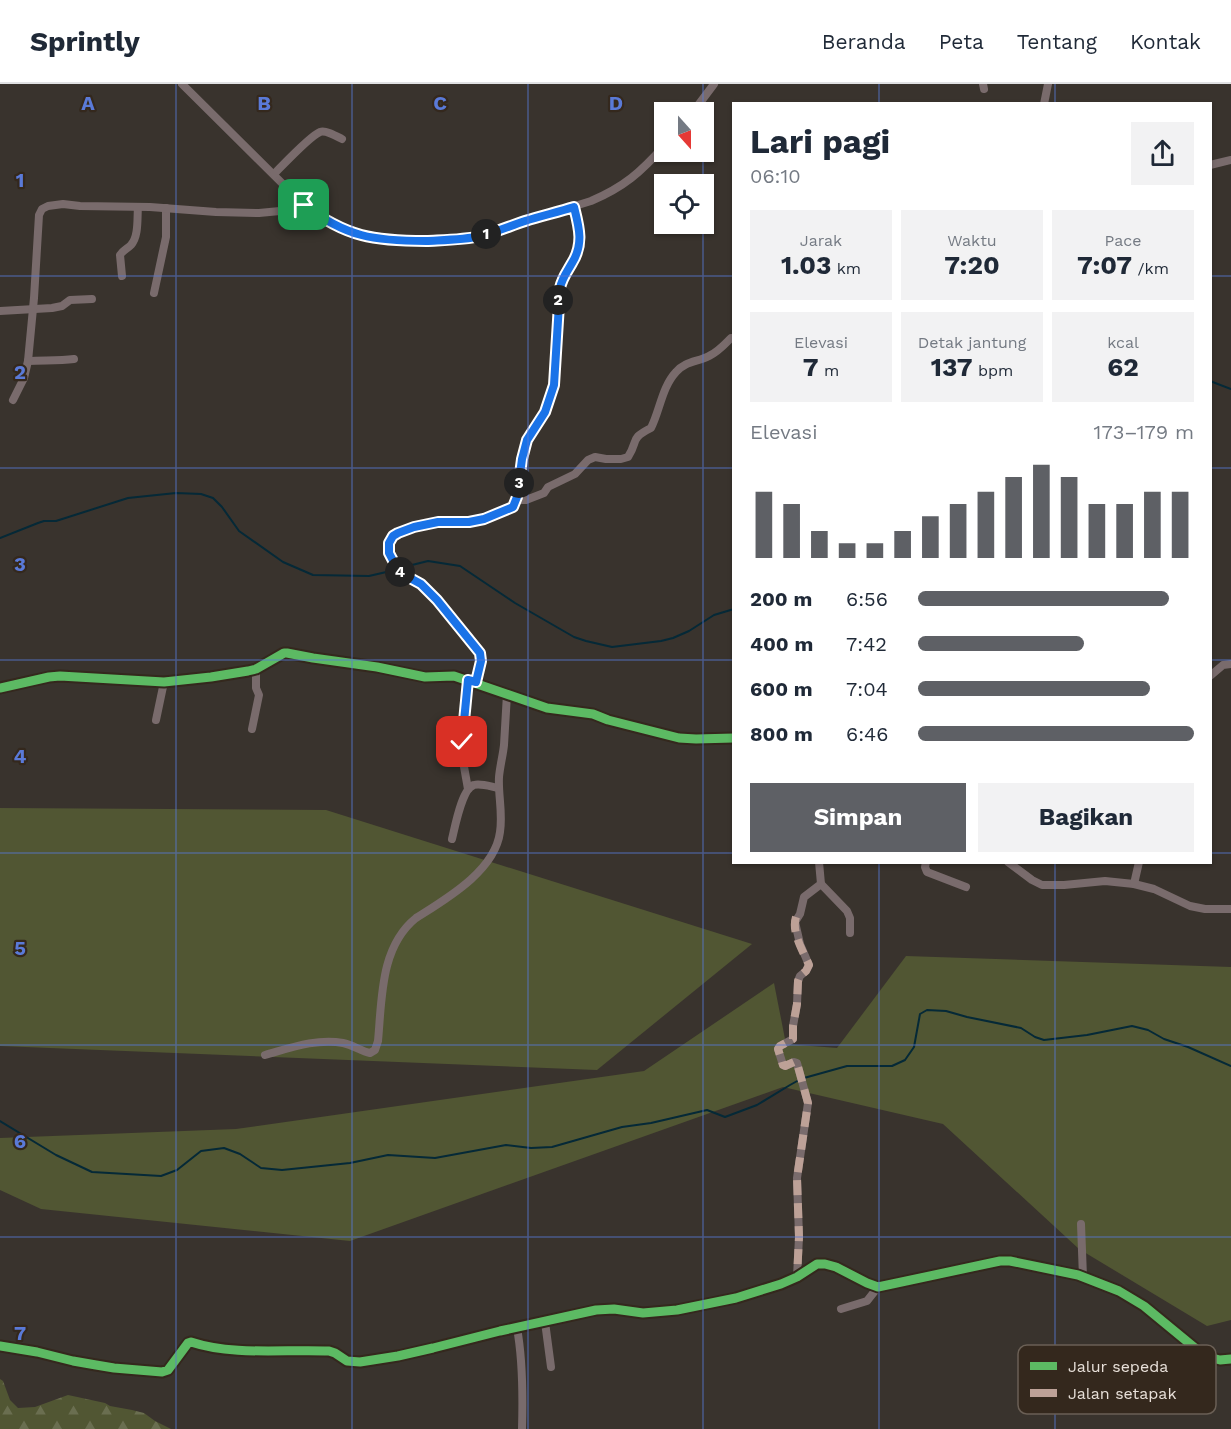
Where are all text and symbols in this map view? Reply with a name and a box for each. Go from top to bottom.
text: Sprintly [30,25,140,58]
text: Beranda [822,29,906,54]
text: Peta [939,29,984,54]
text: Tentang [1017,29,1097,54]
text: Kontak [1130,29,1201,54]
text: A [81,91,95,115]
text: B [257,91,271,115]
text: C [433,91,447,115]
text: D [609,91,623,115]
north arrow [654,102,714,162]
map controls [654,102,714,234]
text: Lari pagi [750,122,890,161]
button: share [1131,122,1194,185]
text: 06:10 [750,164,801,188]
text: 1 [16,168,24,192]
button: locate [654,174,714,234]
pin [278,179,329,230]
icon: arrive [287,188,320,221]
pin: 1 [471,219,501,249]
text: 1 [483,224,489,243]
text: Jarak [800,231,842,250]
text: Waktu [947,231,997,250]
text: Pace [1104,231,1142,250]
text: 1.03 [781,250,831,280]
text: 7:20 [944,250,1000,280]
text: 7:07 [1077,250,1132,280]
text: km [831,259,861,278]
text: /km [1132,259,1169,278]
pin: 2 [543,285,573,315]
text: 2 [553,290,563,309]
text: Elevasi [794,333,848,352]
text: Detak jantung [918,333,1026,352]
text: kcal [1107,333,1139,352]
text: 7 [803,352,819,382]
text: 137 [931,352,972,382]
text: 62 [1107,352,1139,382]
text: 2 [14,360,26,384]
text: m [819,361,839,380]
text: bpm [972,361,1013,380]
text: Elevasi [750,420,817,444]
text: 173–179 m [1094,420,1194,444]
pin: 3 [504,468,534,498]
text: 3 [514,473,524,492]
text: 3 [14,552,26,576]
pin: 4 [385,557,415,587]
text: 4 [395,562,405,581]
text: 200 m [750,587,812,611]
text: 6:56 [846,587,888,611]
text: 400 m [750,632,813,656]
text: 7:42 [846,632,887,656]
text: 600 m [750,677,813,701]
text: 7:04 [846,677,888,701]
pin [436,716,487,767]
text: 800 m [750,722,813,746]
text: 6:46 [846,722,888,746]
icon: check [445,725,478,758]
text: 4 [14,744,27,768]
button: Simpan [750,783,966,852]
button: Bagikan [978,783,1194,852]
text: 5 [14,936,26,960]
text: 6 [14,1129,26,1153]
text: 7 [14,1321,26,1345]
legend [1018,1345,1216,1414]
text: Jalur sepeda [1068,1357,1168,1376]
text: Jalan setapak [1068,1384,1176,1403]

